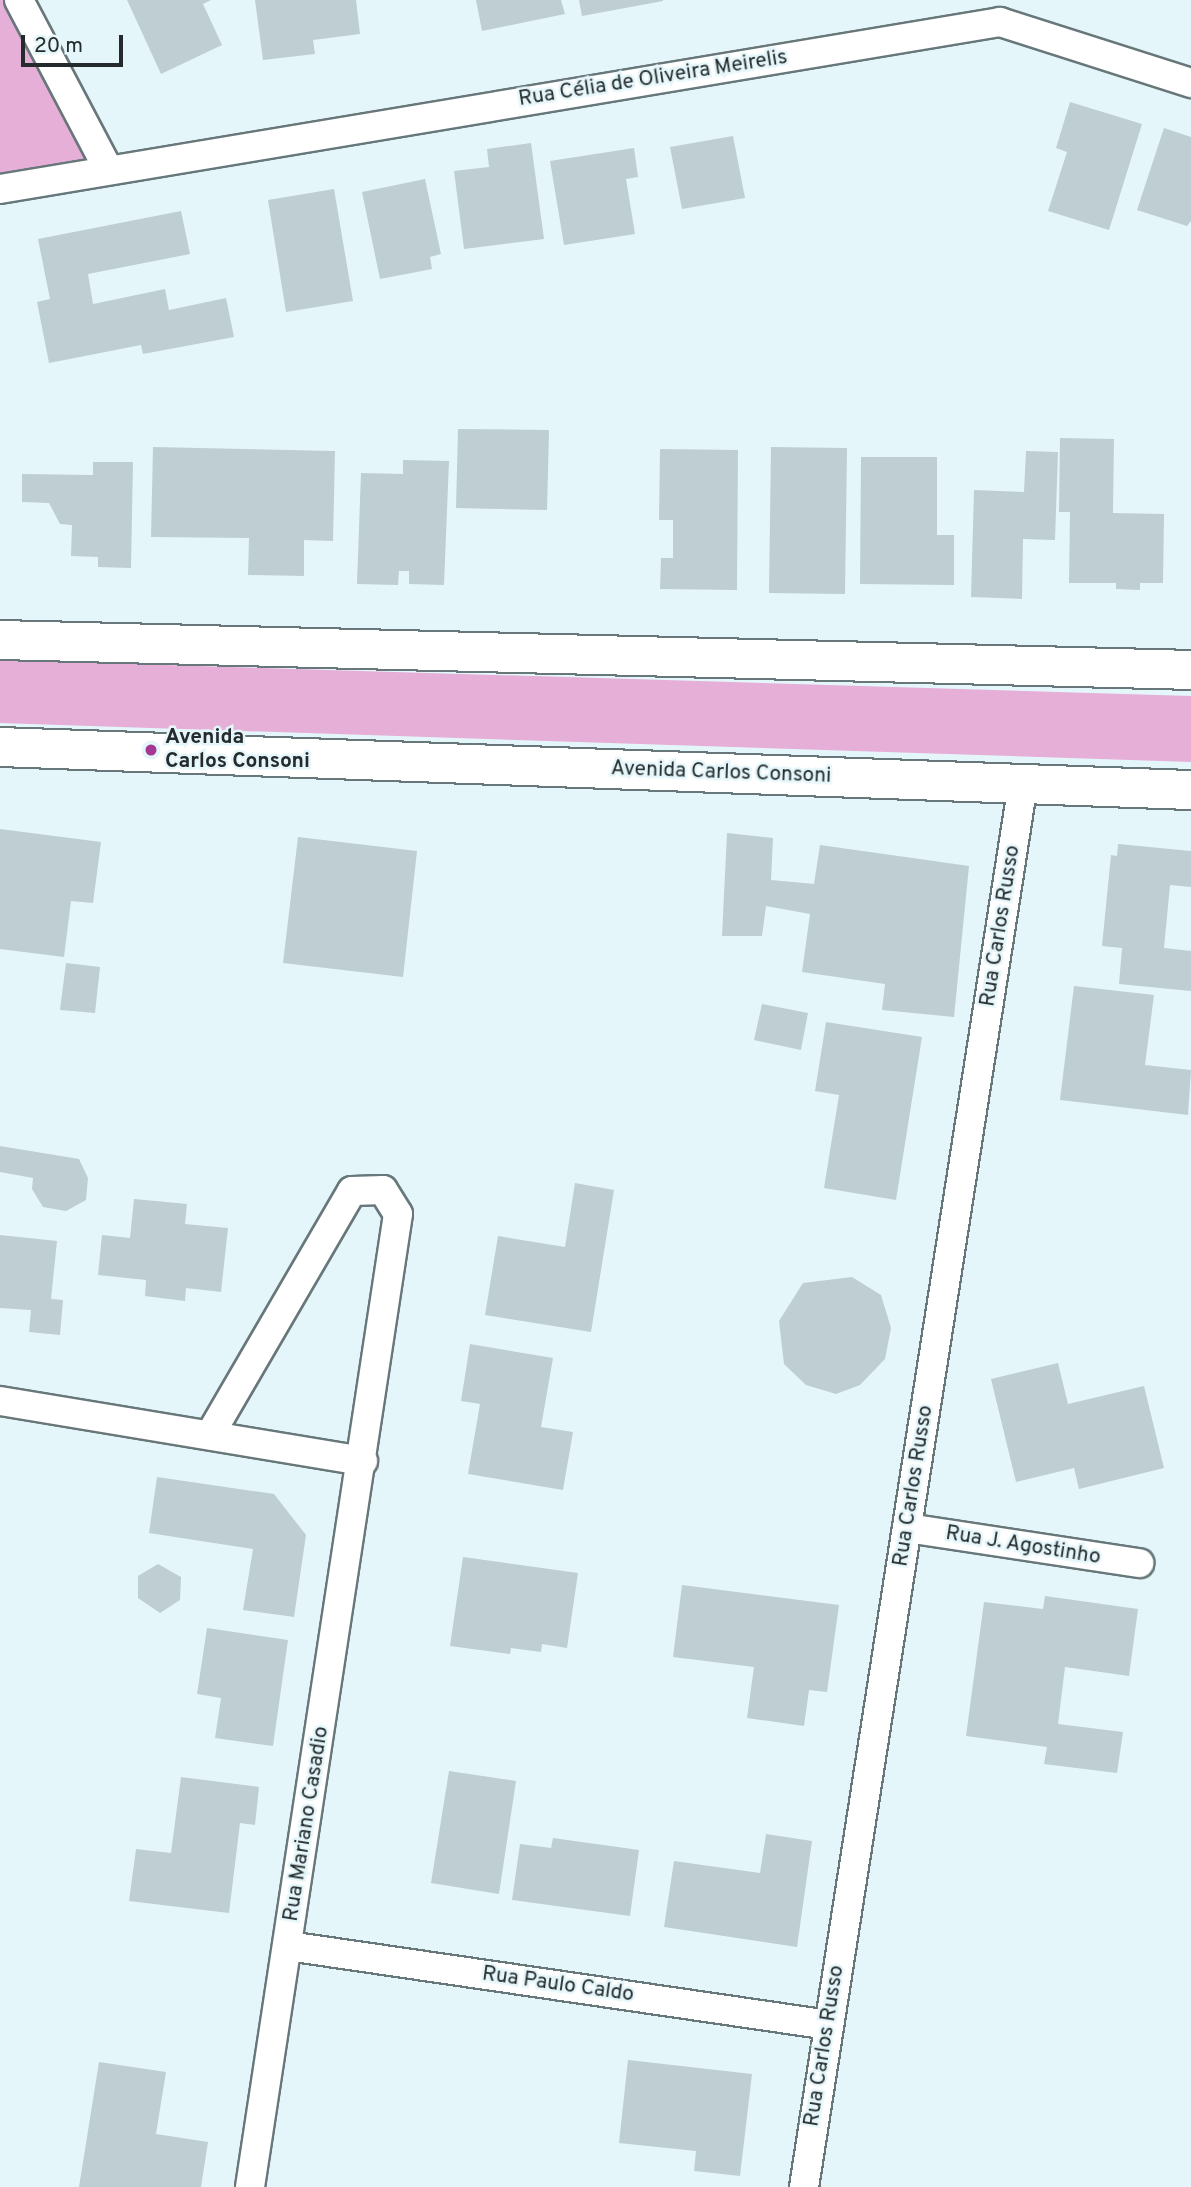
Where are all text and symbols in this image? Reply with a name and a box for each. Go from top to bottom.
scale bar [24,21,126,65]
text: 20 m [34,33,83,60]
street label: Rua Célia de Oliveira Meirelis [517,45,789,113]
place label: Avenida Carlos Consoni [165,725,310,775]
marker: Avenida Carlos Consoni [143,742,159,758]
street label: Avenida Carlos Consoni [610,757,832,789]
street label: Rua Carlos Russo [976,844,1026,1008]
street label: Rua Carlos Russo [889,1404,939,1568]
street label: Rua J. Agostinho [943,1521,1103,1571]
street label: Rua Mariano Casadio [279,1725,335,1923]
street label: Rua Paulo Caldo [480,1962,636,2008]
street label: Rua Carlos Russo [800,1964,850,2128]

